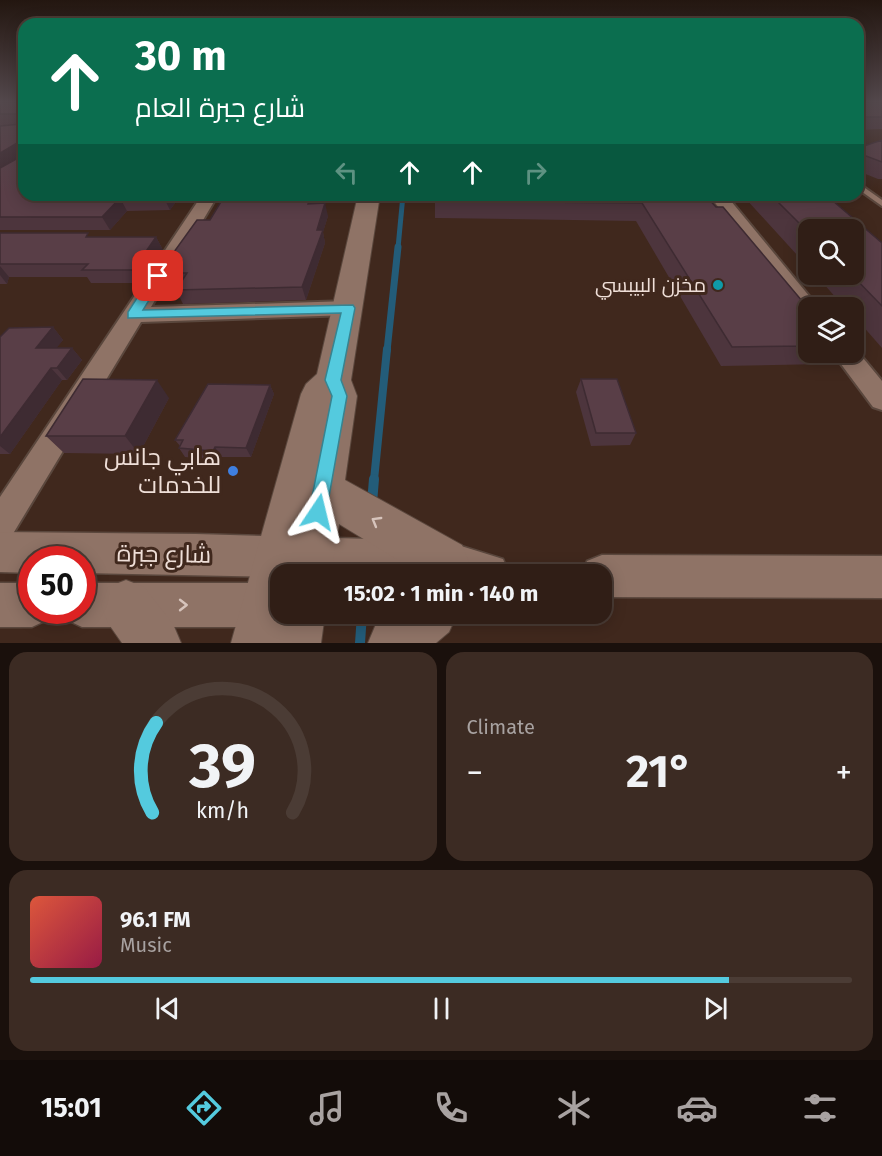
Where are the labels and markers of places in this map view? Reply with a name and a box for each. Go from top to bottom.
pin [132,250,183,301]
place label: مخزن البيبسي [595,273,706,300]
marker: مخزن البيبسي [711,278,725,292]
place label: هابي جانس للخدمات [104,443,221,499]
marker: هابي جانس للخدمات [226,464,240,478]

